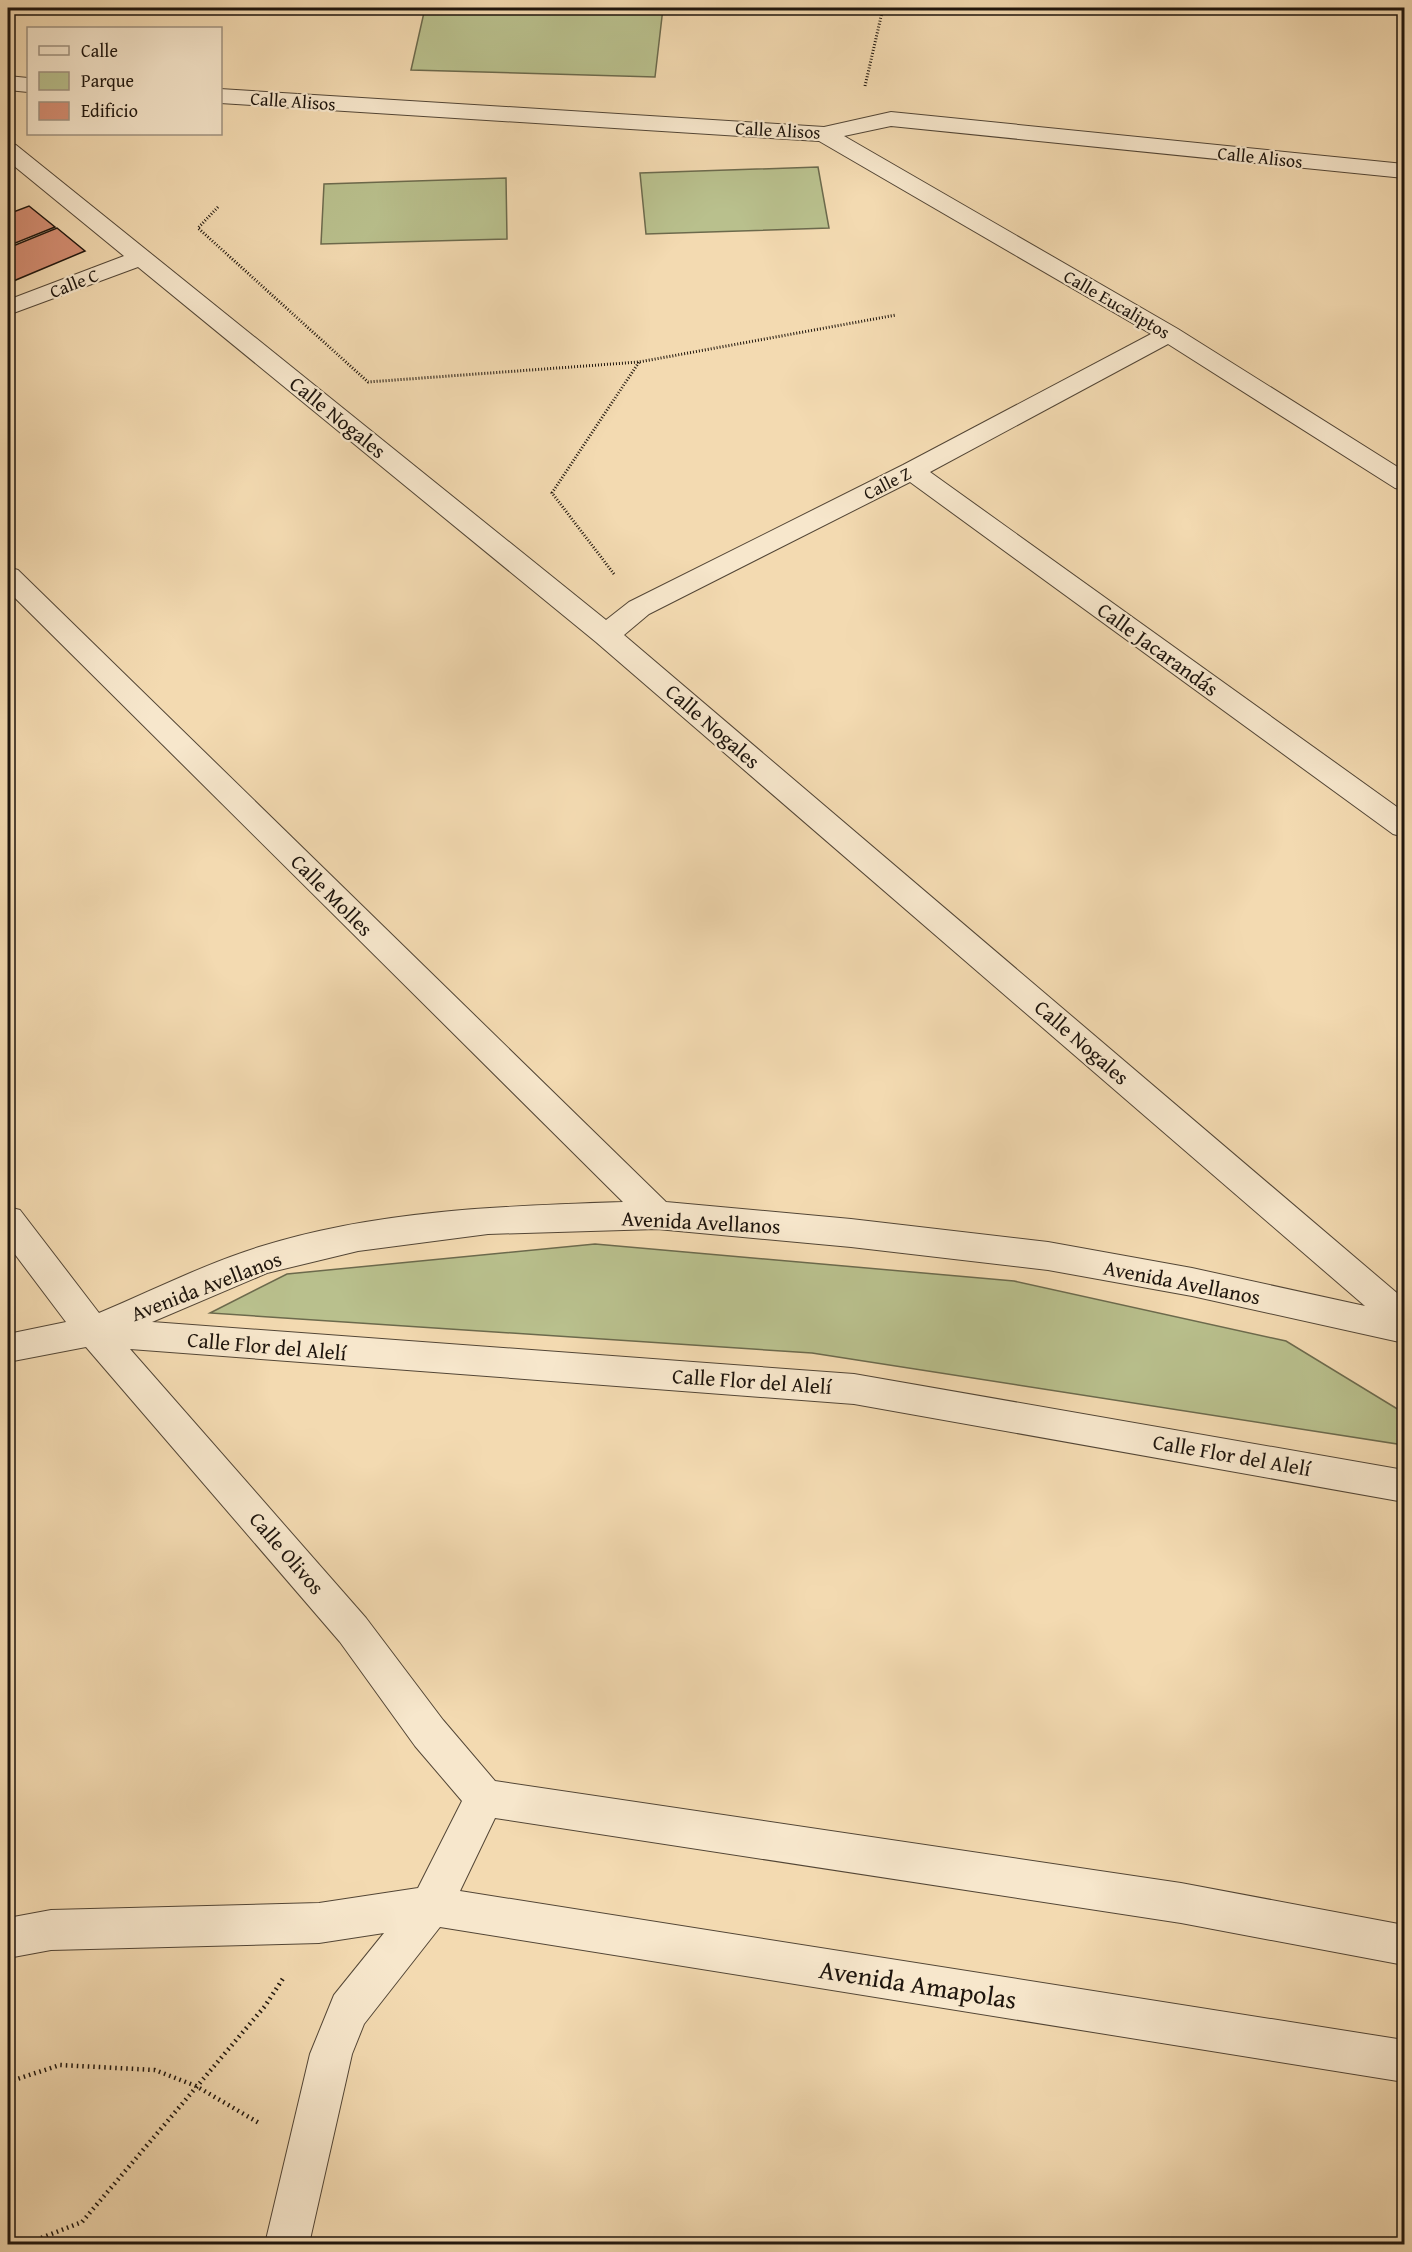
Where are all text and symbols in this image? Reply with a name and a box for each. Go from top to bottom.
legend [27,27,222,135]
text: Calle [81,37,118,64]
text: Parque [81,67,134,94]
street label: Calle Alisos [250,85,336,117]
text: Edificio [81,97,138,124]
street label: Calle Alisos [735,114,821,146]
street label: Calle Alisos [1216,139,1304,175]
street label: Calle C [46,261,103,305]
street label: Calle Eucaliptos [1059,263,1175,345]
street label: Calle Nogales [283,368,393,466]
street label: Calle Z [858,460,916,506]
street label: Calle Jacarandás [1091,594,1225,704]
street label: Calle Nogales [659,676,767,776]
street label: Calle Molles [284,847,380,943]
street label: Calle Nogales [1028,992,1136,1092]
street label: Avenida Avellanos [621,1202,781,1242]
street label: Avenida Avellanos [126,1243,286,1329]
street label: Avenida Avellanos [1101,1252,1263,1312]
street label: Calle Flor del Alelí [186,1324,349,1368]
street label: Calle Flor del Alelí [671,1360,834,1402]
street label: Calle Flor del Alelí [1151,1426,1314,1484]
street label: Calle Olivos [242,1505,332,1601]
street label: Avenida Amapolas [817,1949,1019,2019]

